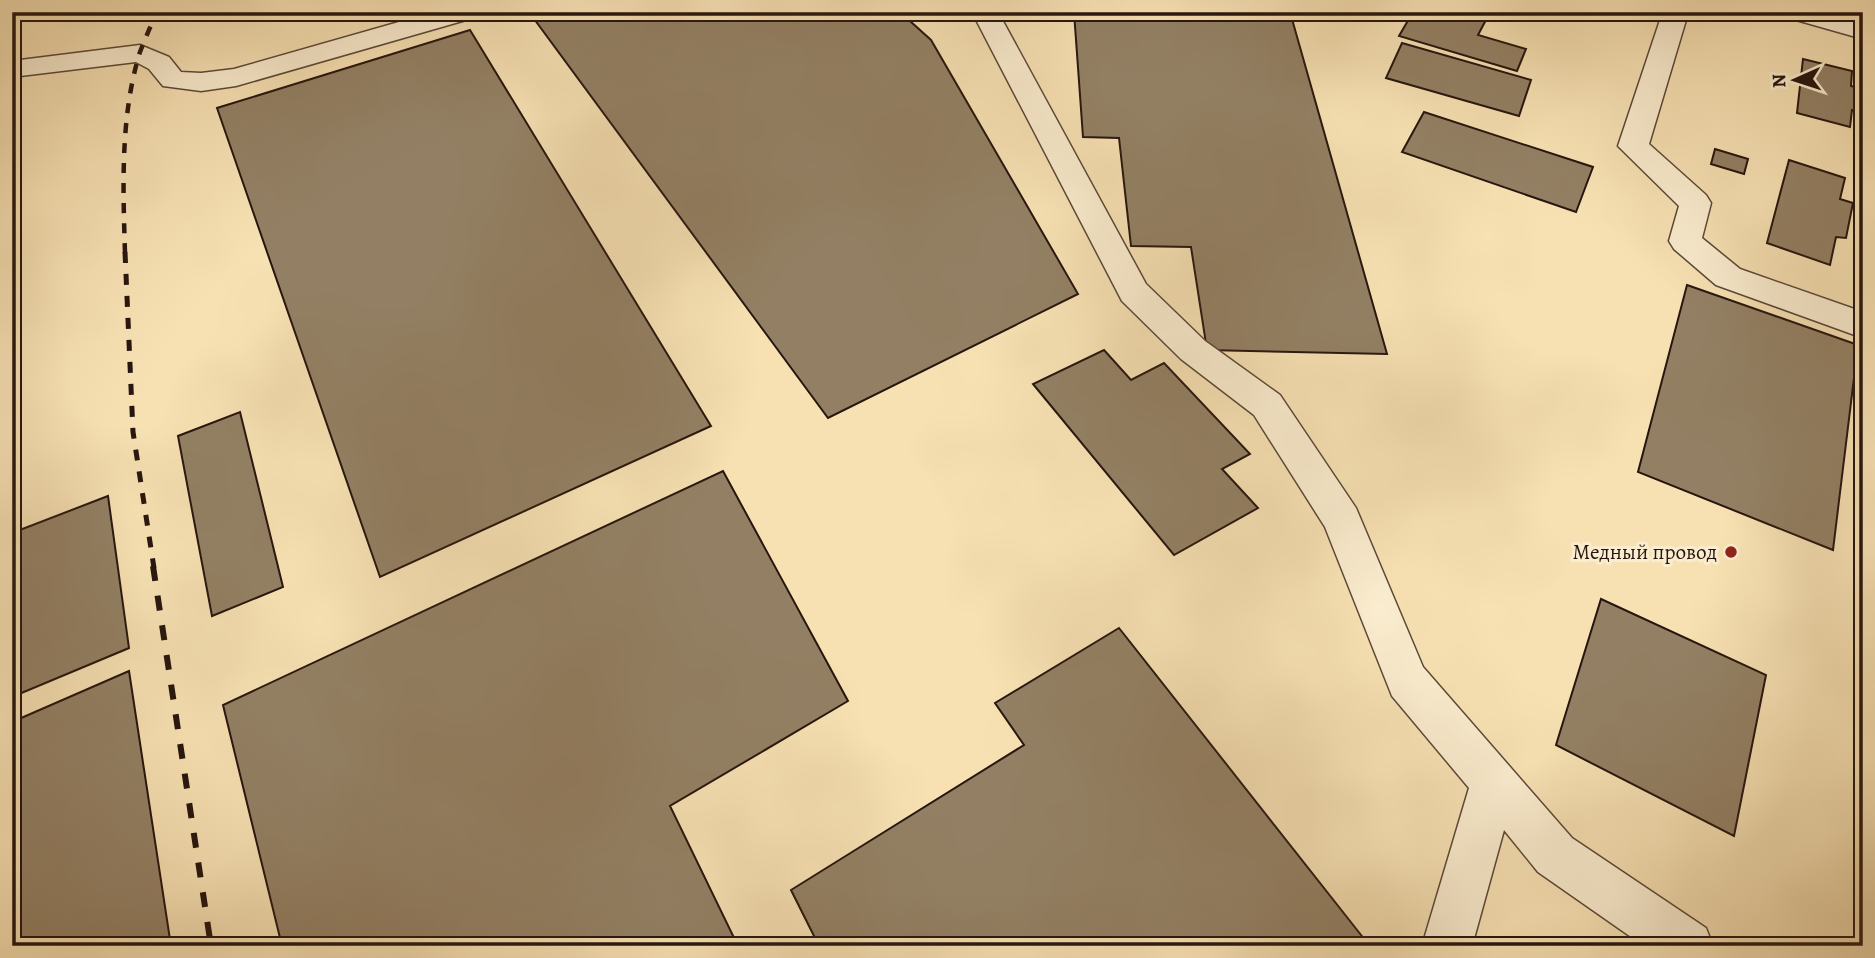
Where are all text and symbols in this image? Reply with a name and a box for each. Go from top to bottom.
north arrow [1759,46,1829,116]
text: N [1766,73,1792,88]
place label: Медный провод [1573,538,1717,566]
marker: Медный провод [1723,544,1739,560]

